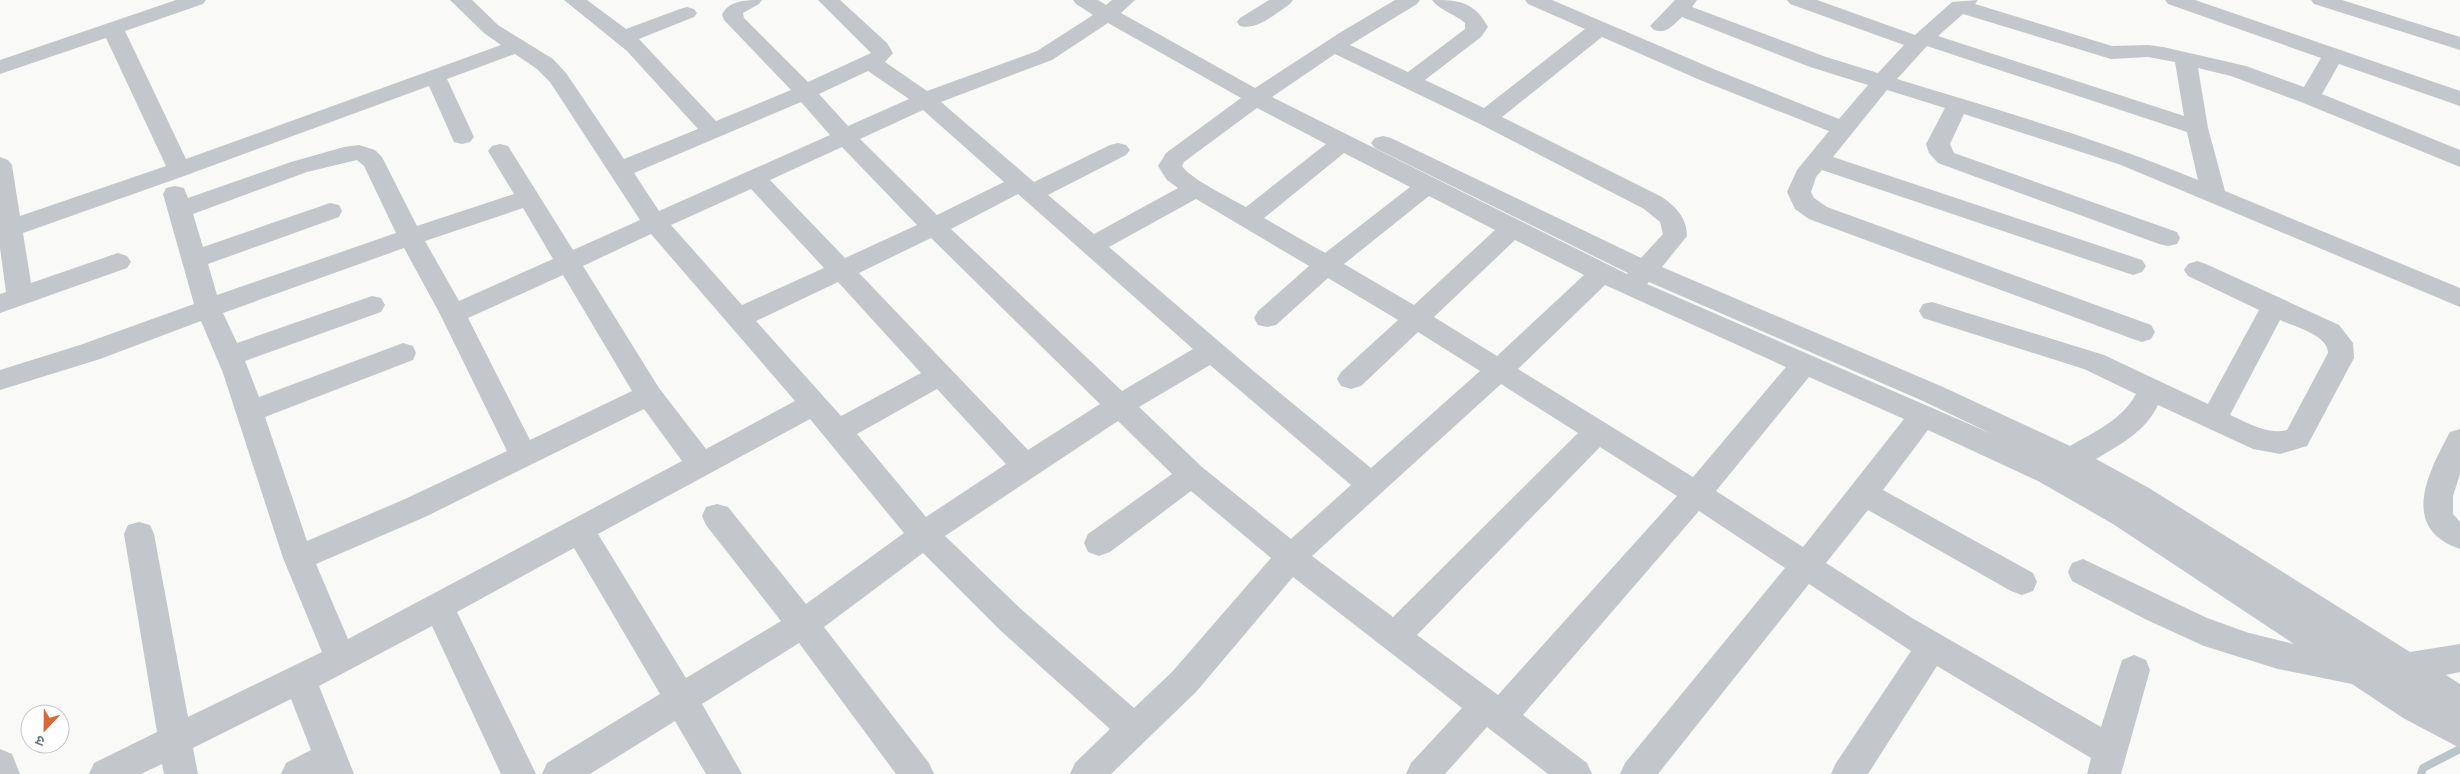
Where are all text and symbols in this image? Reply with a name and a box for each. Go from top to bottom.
north arrow [20,704,70,754]
text: उ [32,731,47,751]

